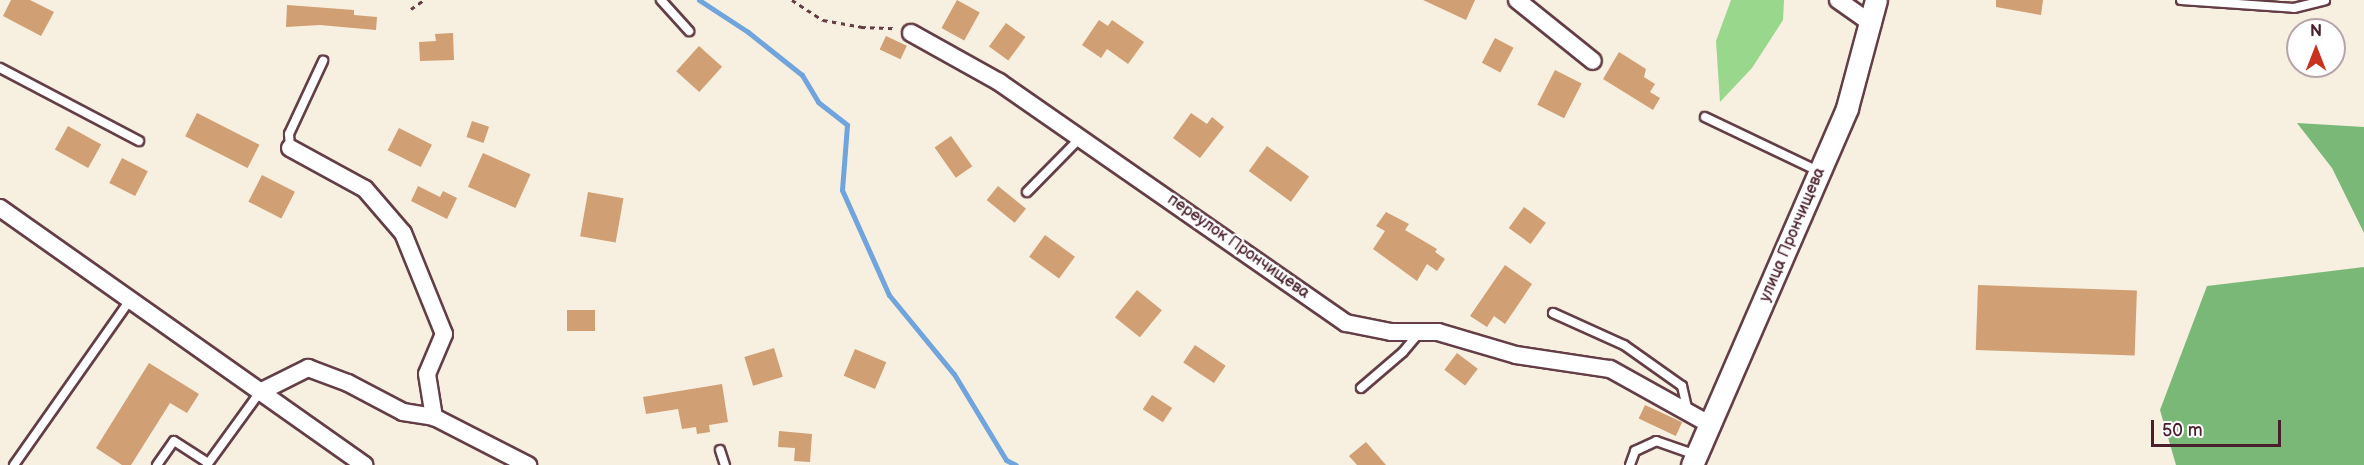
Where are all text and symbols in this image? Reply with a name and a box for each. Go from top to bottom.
north arrow [2286,18,2346,78]
text: N [2310,22,2322,41]
street label: улица Прончищева [1756,165,1830,305]
street label: переулок Прончищева [1163,191,1313,303]
scale bar [2154,408,2284,446]
text: 50 m [2162,420,2203,441]

